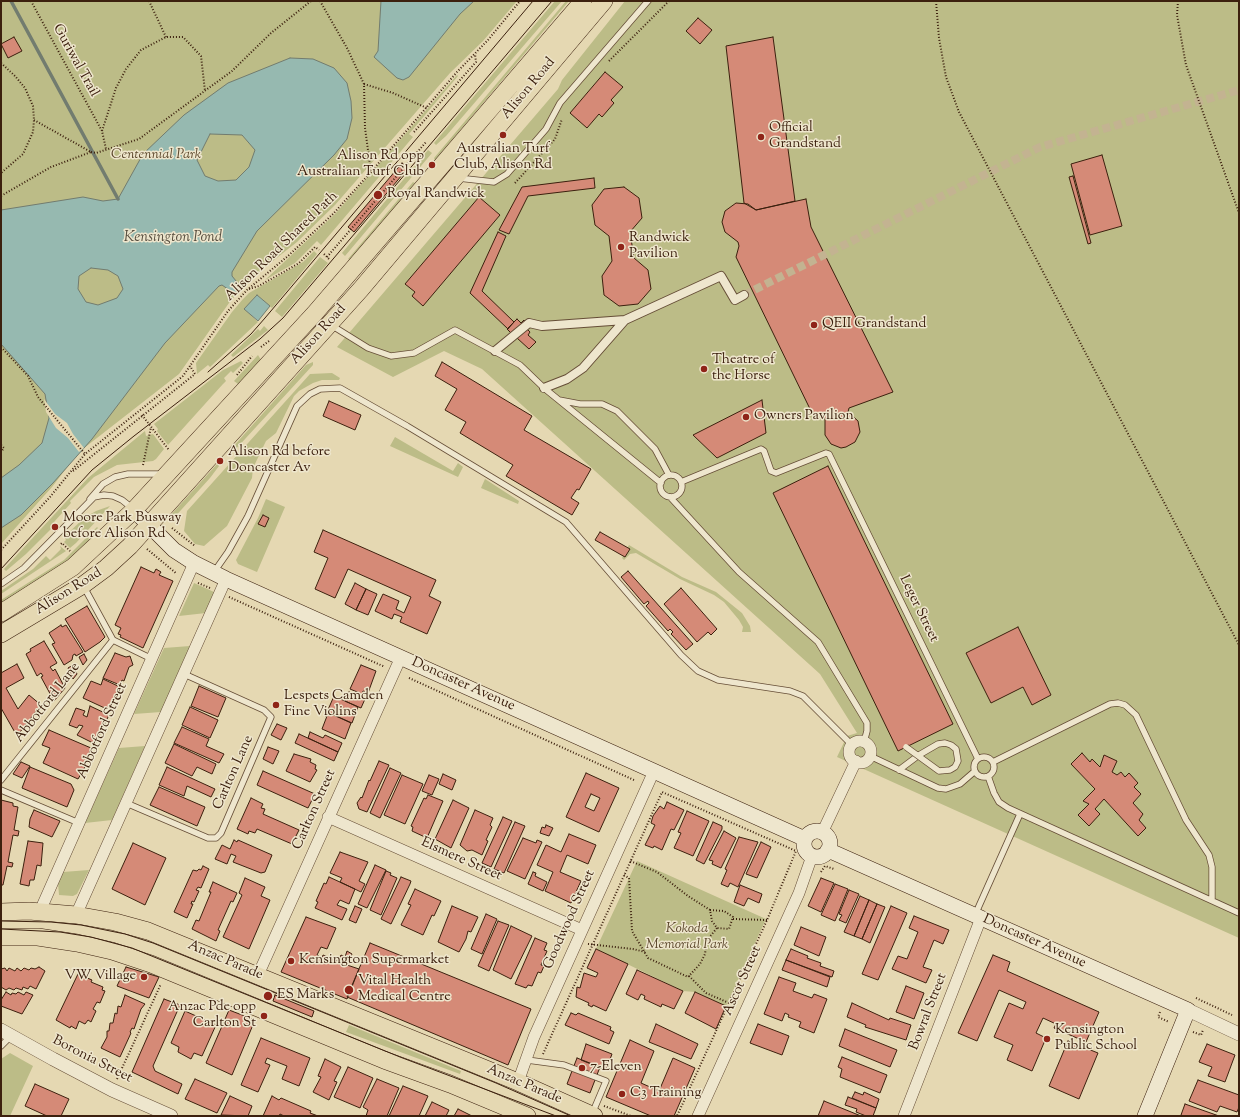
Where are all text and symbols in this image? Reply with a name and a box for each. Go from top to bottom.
street label: Guriwal Trail [48,22,102,100]
street label: Alison Road [498,55,560,123]
place label: Official Grandstand [769,121,841,154]
marker: Australian Turf Club, Alison Rd [498,130,508,140]
marker: Official Grandstand [756,132,766,142]
place label: Australian Turf Club, Alison Rd [454,142,552,174]
park label: Centennial Park [111,148,201,164]
place label: Alison Rd opp Australian Turf Club [297,149,424,182]
marker: Alison Rd opp Australian Turf Club [427,160,437,170]
place label: Royal Randwick [387,187,485,203]
street label: Alison Road Shared Path [222,189,342,305]
marker: Royal Randwick [372,189,384,201]
water label: Kensington Pond [124,229,222,247]
place label: Randwick Pavilion [629,231,690,264]
marker: Randwick Pavilion [616,242,626,252]
street label: Alison Road [288,301,350,369]
place label: QEII Grandstand [822,317,926,333]
marker: QEII Grandstand [809,320,819,330]
place label: Theatre of the Horse [712,353,775,386]
marker: Theatre of the Horse [699,364,709,374]
place label: Owners Pavilion [754,409,854,425]
marker: Owners Pavilion [741,412,751,422]
place label: Alison Rd before Doncaster Av [228,445,330,478]
marker: Alison Rd before Doncaster Av [215,456,225,466]
place label: Moore Park Busway before Alison Rd [63,511,182,544]
marker: Moore Park Busway before Alison Rd [50,522,60,532]
street label: Alison Road [33,565,105,619]
street label: Leger Street [895,573,941,645]
street label: Doncaster Avenue [409,655,517,715]
street label: Abbotford Lane [12,660,84,746]
street label: Abbotford Street [74,680,132,782]
place label: Lespets Camden Fine Violins [284,689,384,722]
marker: Lespets Camden Fine Violins [271,700,281,710]
street label: Carlton Lane [210,733,258,813]
street label: Carlton Street [290,767,340,853]
street label: Elsmere Street [418,835,504,885]
street label: Goodwood Street [541,868,599,972]
street label: Doncaster Avenue [980,912,1088,972]
park label: Kokoda Memorial Park [646,922,728,954]
street label: Anzac Parade [185,938,265,984]
street label: Ascot Street [720,943,766,1019]
place label: Kensington Supermarket [299,953,449,969]
marker: Kensington Supermarket [286,956,296,966]
place label: VW Village [64,969,136,985]
street label: Bowral Street [907,971,951,1053]
marker: VW Village [139,972,149,982]
place label: Vital Health Medical Centre [358,974,451,1006]
marker: Vital Health Medical Centre [343,984,355,996]
place label: ES Marks [277,988,334,1004]
marker: ES Marks [262,990,274,1002]
place label: Anzac Pde opp Carlton St [168,1000,256,1032]
marker: Anzac Pde opp Carlton St [259,1011,269,1021]
place label: Kensington Public School [1055,1023,1137,1056]
street label: Boronia Street [49,1033,135,1087]
marker: Kensington Public School [1042,1034,1052,1044]
place label: 7-Eleven [590,1060,642,1076]
street label: Anzac Parade [484,1062,564,1108]
marker: 7-Eleven [577,1063,587,1073]
place label: C3 Training [630,1086,701,1102]
marker: C3 Training [617,1089,627,1099]

